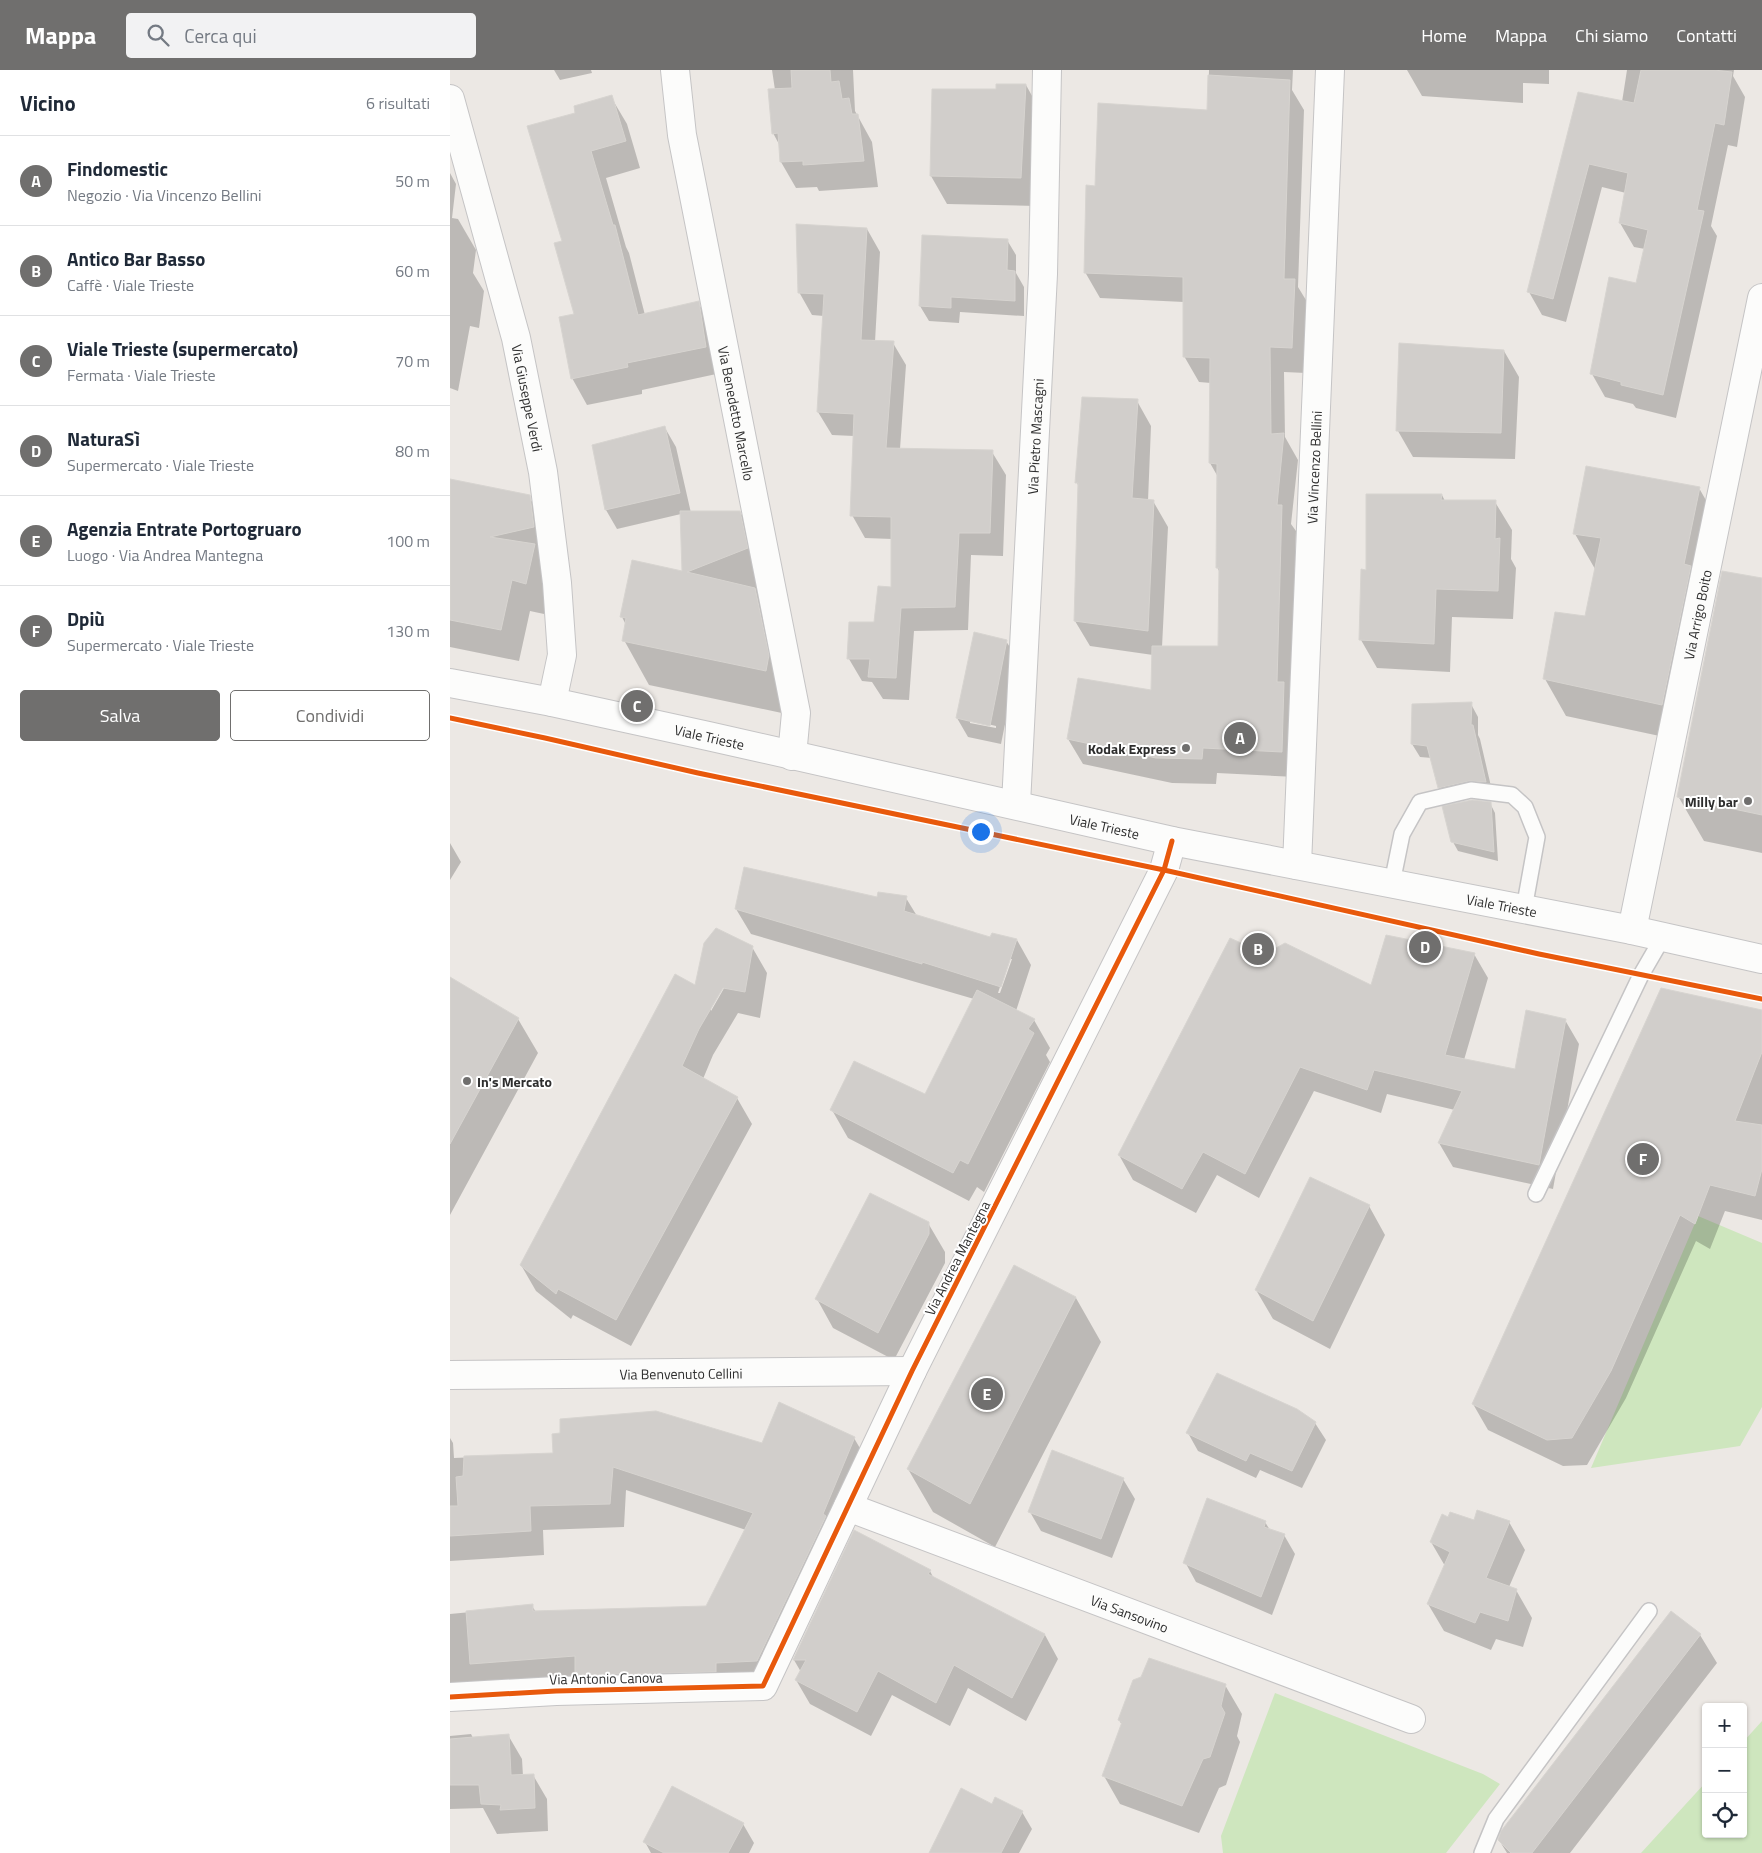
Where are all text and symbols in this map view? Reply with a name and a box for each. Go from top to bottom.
search box [126,13,476,58]
text: Mappa [25,17,96,53]
icon: search [144,21,172,49]
text: Cerca qui [184,21,257,50]
text: Home [1421,22,1467,49]
text: Mappa [1495,22,1547,49]
text: Chi siamo [1575,22,1648,49]
text: Contatti [1676,22,1737,49]
text: Vicino [20,87,76,119]
text: 6 risultati [366,91,430,115]
text: Findomestic [67,154,168,183]
text: A [31,169,41,193]
text: 50 m [395,169,430,193]
text: Negozio · Via Vincenzo Bellini [67,183,262,207]
text: Antico Bar Basso [67,244,205,273]
text: B [31,259,41,283]
text: 60 m [395,259,430,283]
text: Caffè · Viale Trieste [67,273,194,297]
text: Viale Trieste (supermercato) [67,334,298,363]
street label: Via Giuseppe Verdi [507,342,549,453]
street label: Via Benedetto Marcello [713,344,760,482]
text: C [32,349,40,373]
text: 70 m [395,349,430,373]
text: Fermata · Viale Trieste [67,363,216,387]
street label: Via Pietro Mascagni [1021,378,1048,495]
street label: Via Vincenzo Bellini [1301,410,1326,524]
text: NaturaSì [67,424,140,453]
text: D [31,439,41,463]
text: 80 m [395,439,430,463]
text: Supermercato · Viale Trieste [67,453,254,477]
text: Agenzia Entrate Portogruaro [67,514,302,543]
text: E [32,529,40,553]
text: 100 m [386,529,430,553]
text: Luogo · Via Andrea Mantegna [67,543,263,567]
street label: Via Arrigo Boito [1677,568,1716,662]
text: Dpiù [67,604,105,633]
text: F [32,619,40,643]
text: 130 m [386,619,430,643]
text: Supermercato · Viale Trieste [67,633,254,657]
pin: C [621,687,653,725]
button: Salva [20,690,220,741]
button: Condividi [230,690,430,741]
street label: Viale Trieste [672,718,747,754]
pin: A [1224,719,1256,757]
place label: Kodak Express [1088,738,1176,759]
marker: Kodak Express [1180,742,1192,754]
place label: Milly bar [1685,791,1738,812]
marker: Milly bar [1742,795,1754,807]
street label: Viale Trieste [1067,808,1142,844]
your location [968,819,994,845]
street label: Viale Trieste [1465,888,1539,922]
pin: D [1409,928,1441,966]
pin: B [1242,930,1274,968]
place label: In's Mercato [477,1071,552,1092]
marker: In's Mercato [461,1075,473,1087]
pin: F [1627,1140,1659,1178]
street label: Via Andrea Mantegna [919,1197,995,1319]
street label: Via Benvenuto Cellini [619,1362,743,1384]
pin: E [971,1375,1003,1413]
street label: Via Sansovino [1088,1589,1172,1637]
street label: Via Antonio Canova [549,1667,663,1689]
map controls [1702,1703,1747,1838]
button: + [1702,1703,1747,1748]
button: − [1702,1748,1747,1793]
button: locate [1702,1793,1747,1838]

